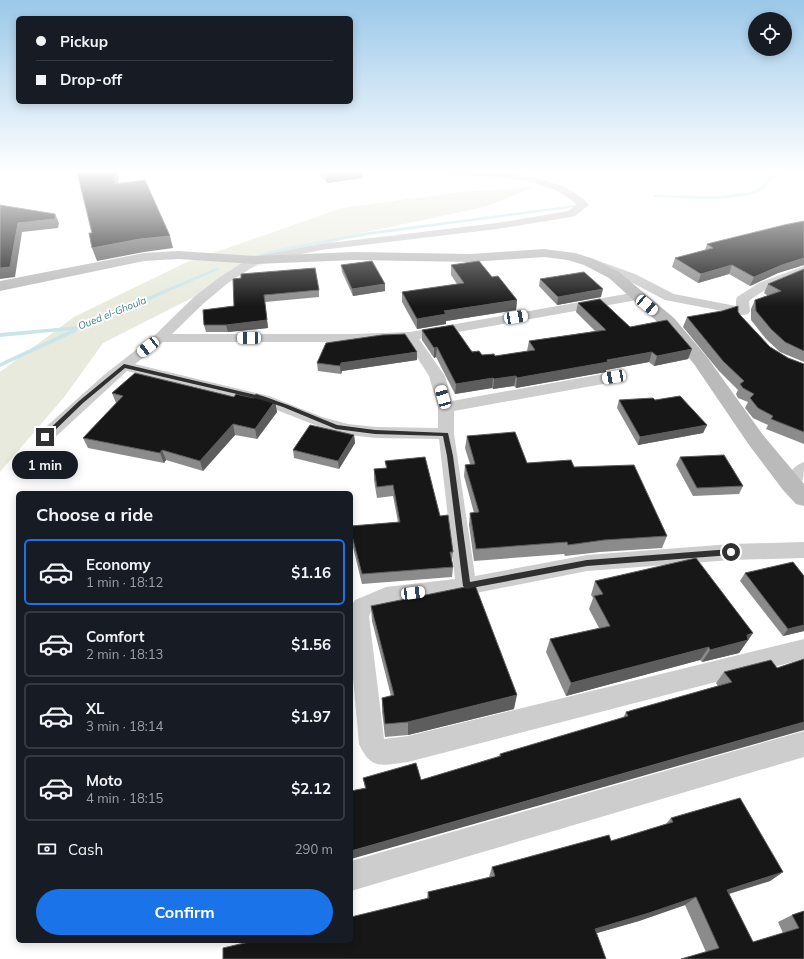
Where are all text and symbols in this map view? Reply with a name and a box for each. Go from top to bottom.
map controls [748,12,792,56]
button: locate [748,12,792,56]
text: Pickup [60,32,108,51]
text: Drop-off [60,70,122,89]
water label: Oued el-Ghoula [76,293,148,333]
car [634,293,660,317]
car [503,309,529,325]
car [237,332,261,344]
car [135,335,161,359]
car [601,369,627,385]
car [434,384,452,410]
route end [36,428,54,446]
callout: 1 min [12,451,78,479]
text: 1 min [28,457,62,473]
text: Choose a ride [36,503,153,526]
route start [722,543,740,561]
icon: car [38,554,74,590]
text: Economy [86,555,151,574]
text: $1.16 [291,563,331,582]
text: 1 min · 18:12 [86,574,163,590]
car [400,586,426,600]
icon: car [38,626,74,662]
text: Comfort [86,627,144,646]
text: $1.56 [291,635,331,654]
text: 2 min · 18:13 [86,646,163,662]
icon: car [38,698,74,734]
text: XL [86,699,104,718]
text: $1.97 [291,707,331,726]
text: 3 min · 18:14 [86,718,163,734]
icon: car [38,770,74,806]
text: Moto [86,771,122,790]
text: $2.12 [291,779,331,798]
text: 4 min · 18:15 [86,790,163,806]
icon: cash [36,838,58,860]
text: Cash [68,840,103,859]
text: 290 m [295,841,333,857]
button: Confirm [36,889,333,935]

